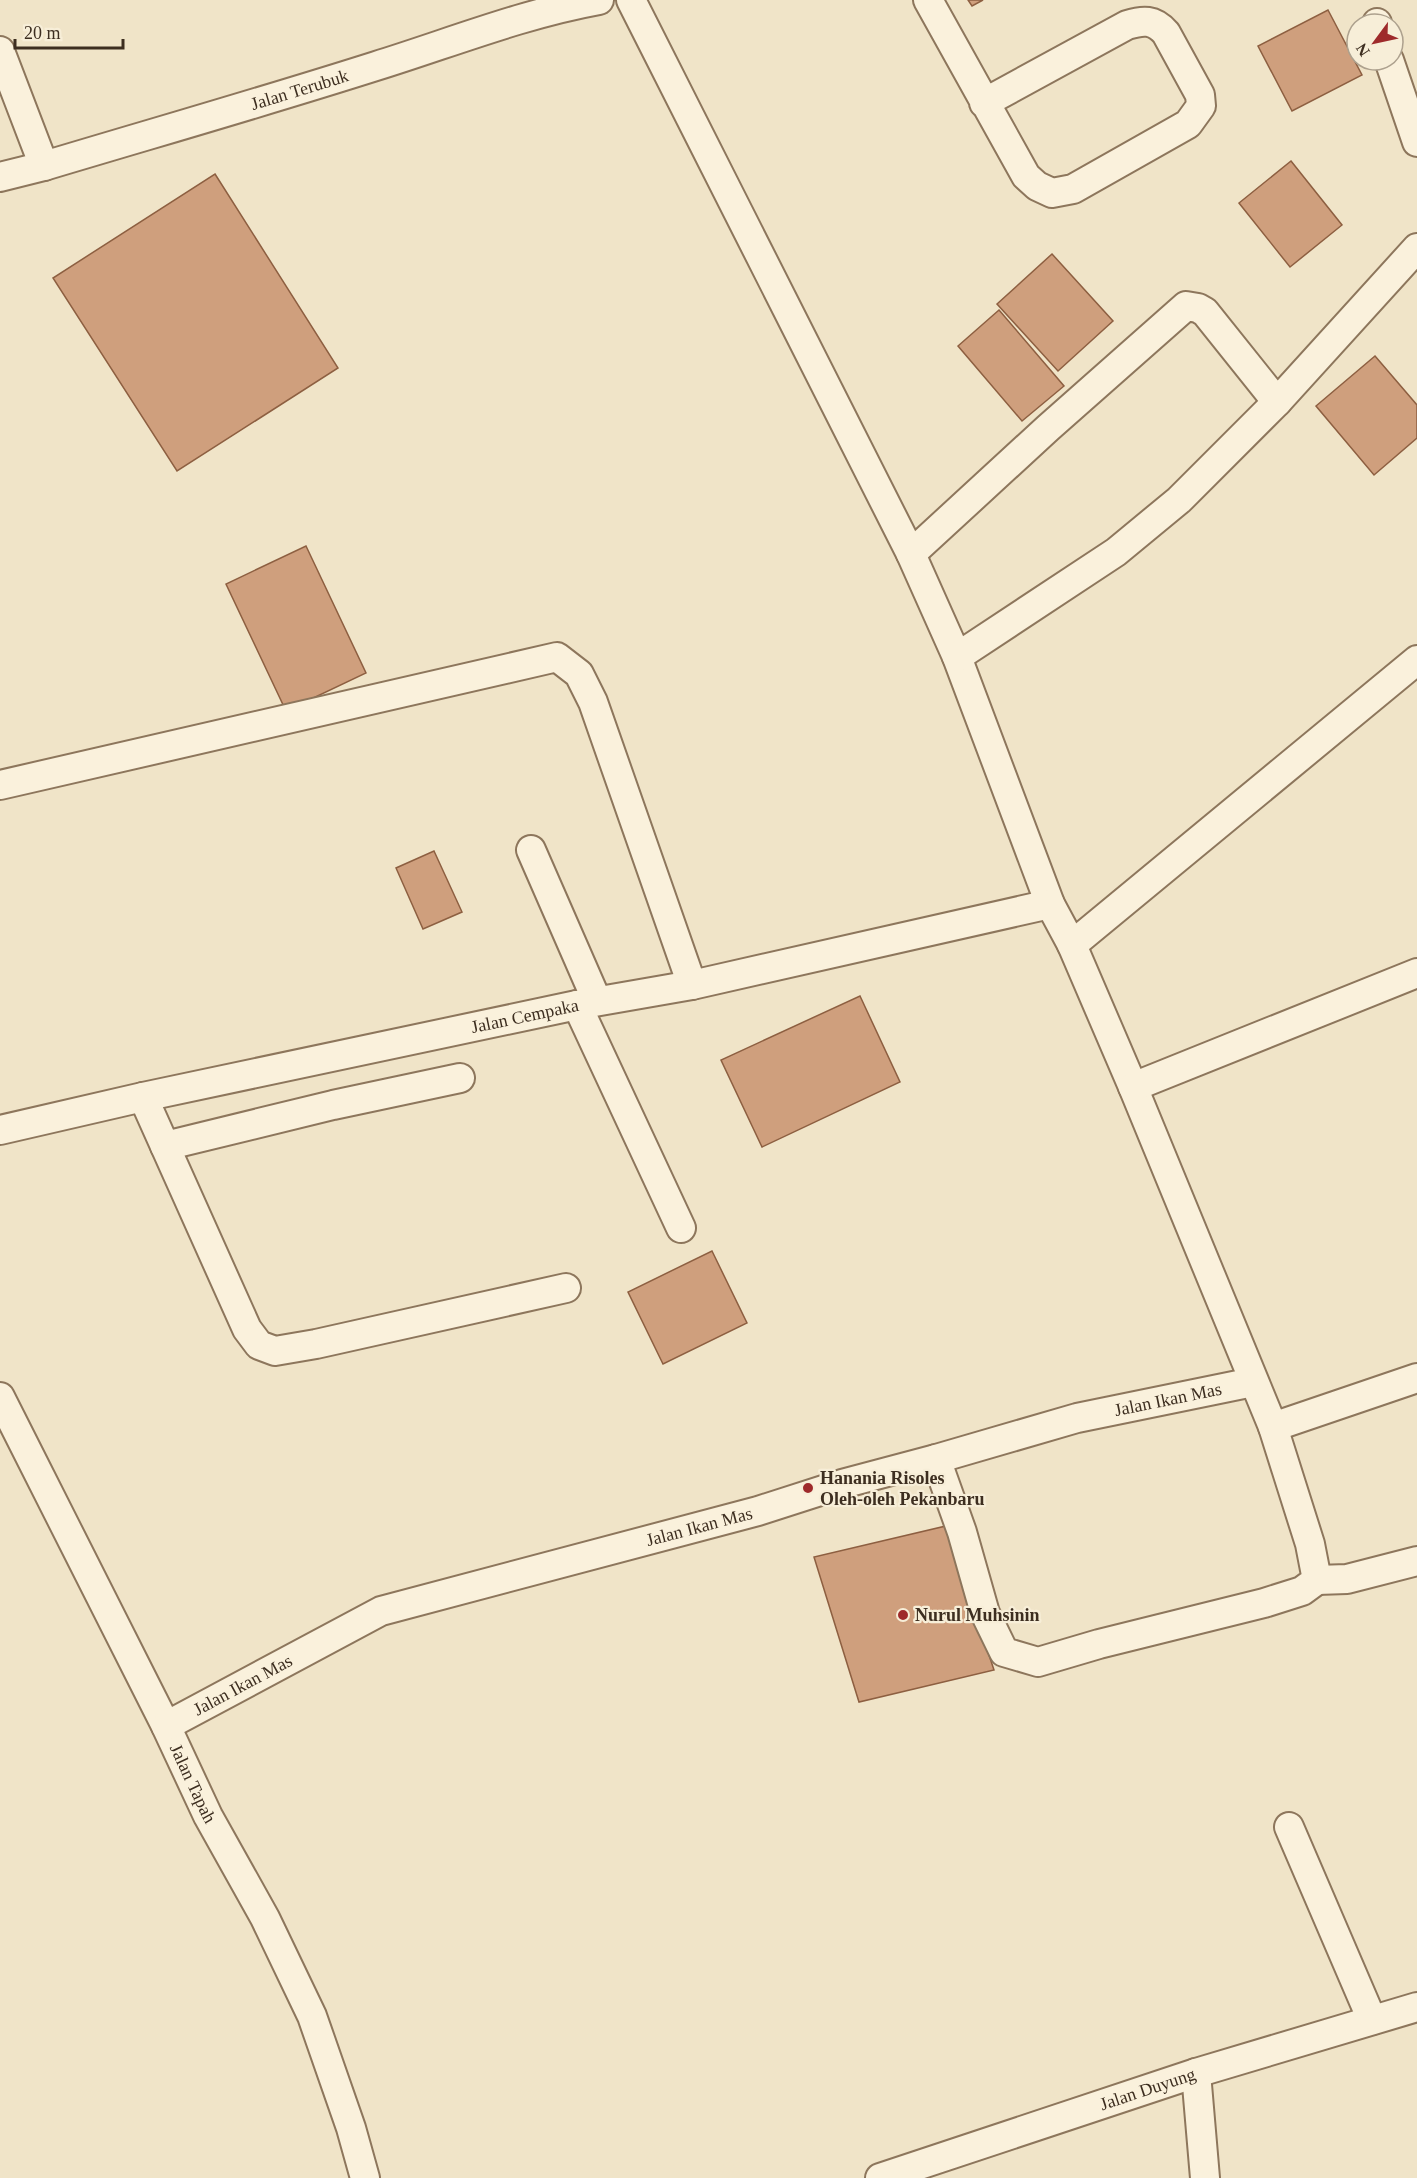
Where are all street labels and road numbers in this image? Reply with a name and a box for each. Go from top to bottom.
street label: Jalan Terubuk [248,65,351,114]
street label: Jalan Cempaka [469,995,580,1037]
street label: Jalan Ikan Mas [1112,1379,1223,1420]
street label: Jalan Ikan Mas [644,1503,754,1550]
street label: Jalan Ikan Mas [190,1650,296,1720]
street label: Jalan Tapah [166,1741,220,1827]
street label: Jalan Duyung [1097,2064,1198,2114]

